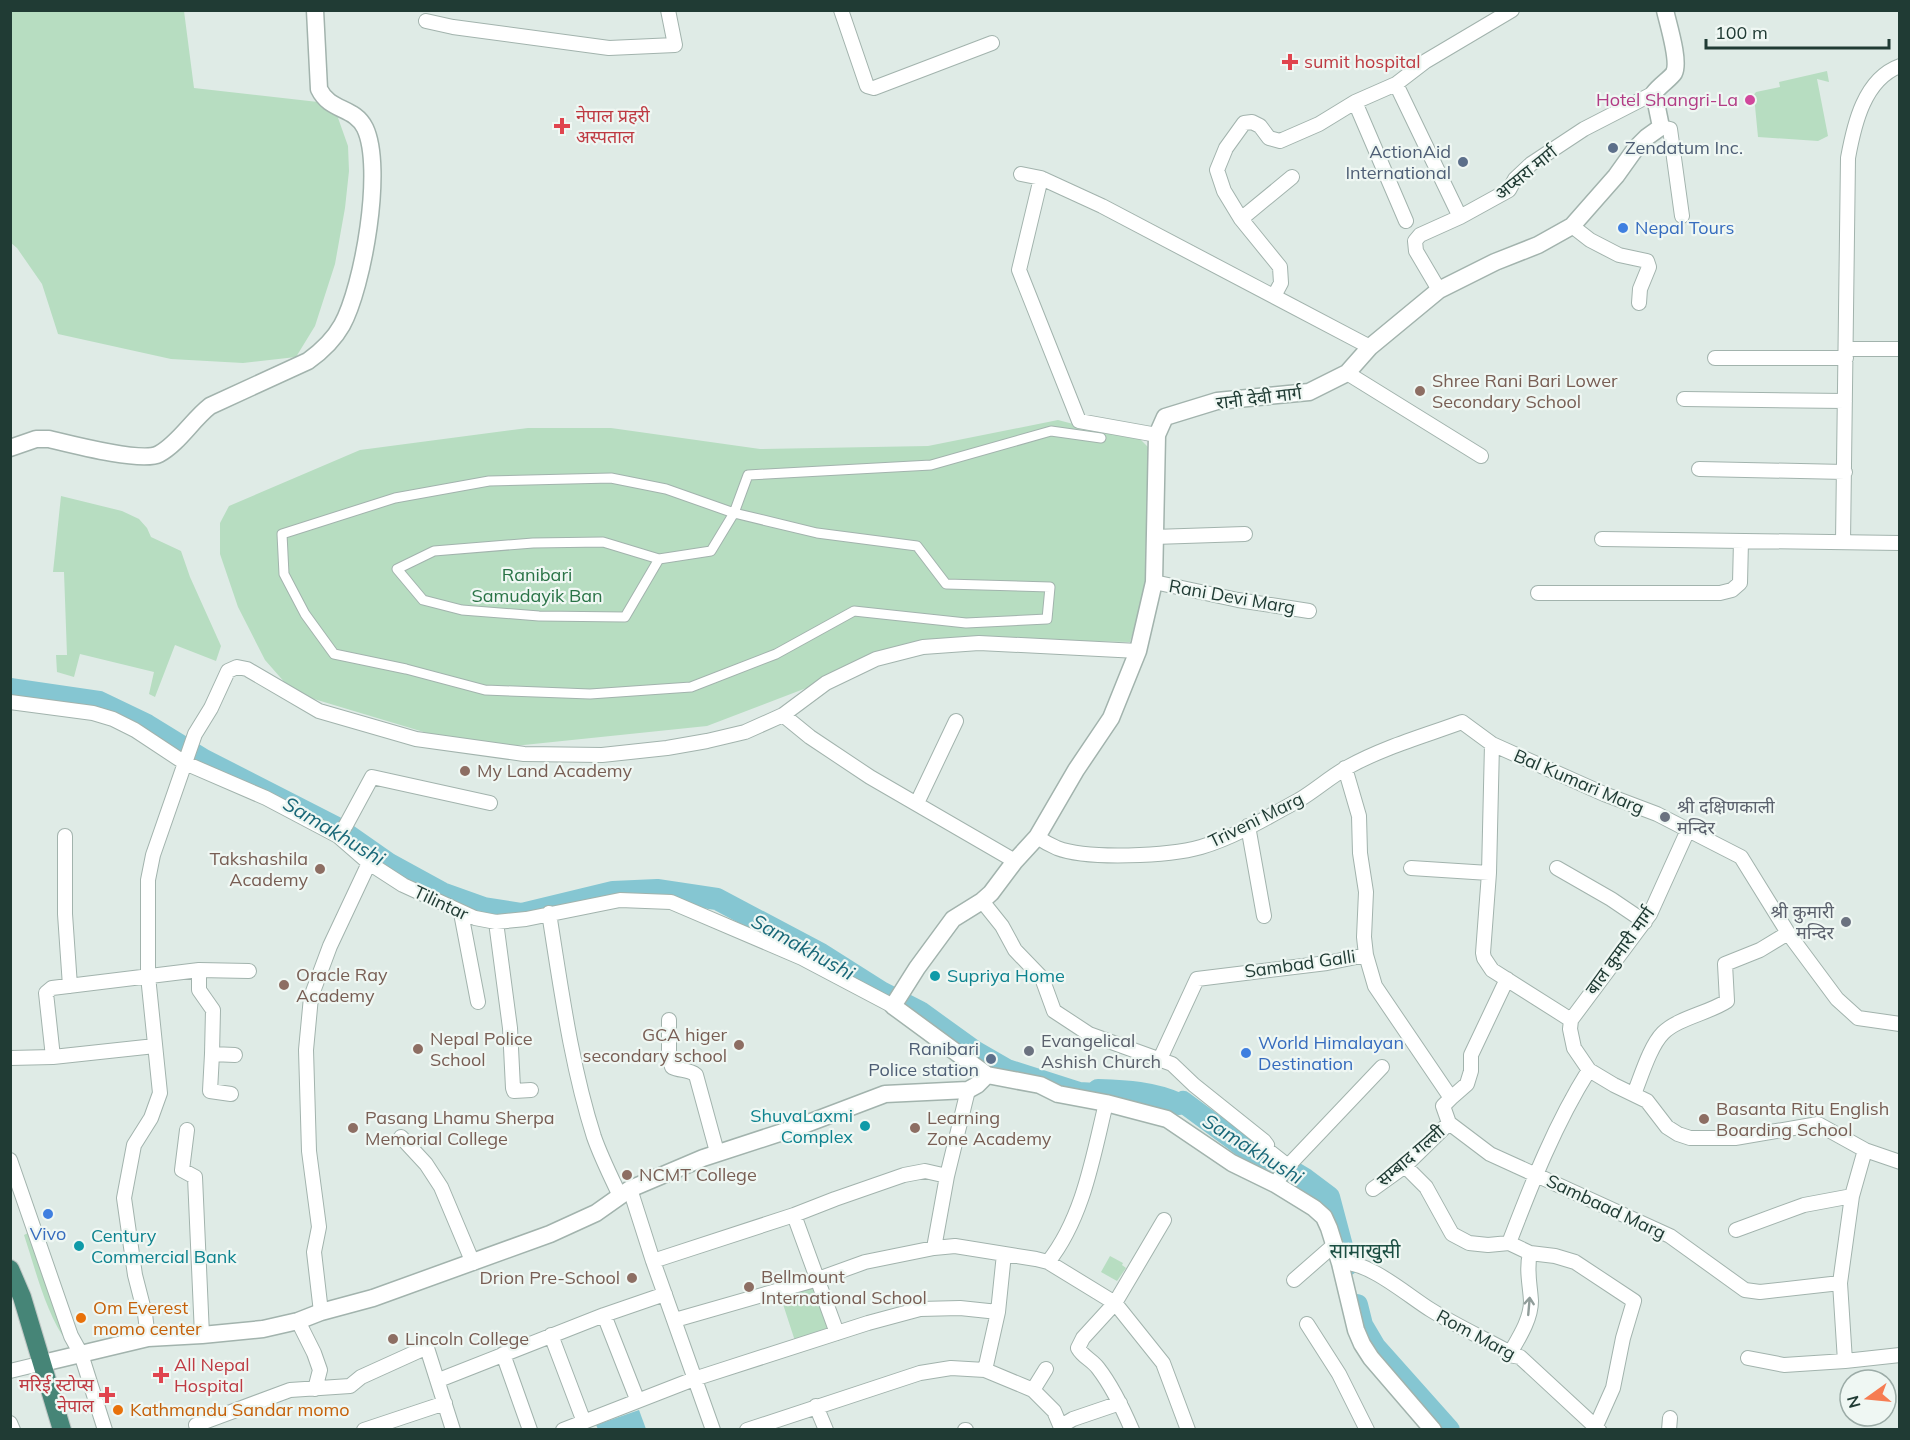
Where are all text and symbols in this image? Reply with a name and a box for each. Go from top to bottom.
scale bar [1706,12,1889,50]
text: 100 m [1715,21,1768,44]
place label: sumit hospital [1304,50,1421,73]
marker: sumit hospital [1281,53,1299,71]
place label: Hotel Shangri-La [1596,88,1738,111]
marker: Hotel Shangri-La [1743,93,1757,107]
place label: नेपाल प्रहरी अस्पताल [576,104,650,148]
marker: नेपाल प्रहरी अस्पताल [553,117,571,135]
place label: Zendatum Inc. [1625,136,1743,159]
place label: ActionAid International [1345,140,1451,184]
street label: अप्सरा मार्ग [1490,140,1562,205]
marker: Zendatum Inc. [1606,141,1620,155]
marker: ActionAid International [1456,155,1470,169]
place label: Nepal Tours [1635,216,1734,239]
marker: Nepal Tours [1616,221,1630,235]
place label: Shree Rani Bari Lower Secondary School [1432,369,1618,413]
street label: रानी देवी मार्ग [1215,381,1304,414]
marker: Shree Rani Bari Lower Secondary School [1413,384,1427,398]
park label: Ranibari Samudayik Ban [471,563,603,607]
street label: Rani Devi Marg [1167,574,1297,619]
street label: Bal Kumari Marg [1511,744,1648,819]
place label: My Land Academy [477,759,632,782]
marker: My Land Academy [458,764,472,778]
street label: Triveni Marg [1205,787,1307,852]
water label: Samakhushi [279,791,390,871]
place label: श्री दक्षिणकाली मन्दिर [1677,795,1775,839]
marker: श्री दक्षिणकाली मन्दिर [1658,810,1672,824]
place label: Takshashila Academy [209,847,308,891]
marker: Takshashila Academy [313,862,327,876]
street label: Tilintar [410,880,473,925]
place label: श्री कुमारी मन्दिर [1771,900,1835,944]
street label: बाल कुमारी मार्ग [1580,901,1661,1000]
water label: Samakhushi [747,908,859,985]
marker: श्री कुमारी मन्दिर [1839,915,1853,929]
street label: Sambad Galli [1243,944,1357,983]
place label: Oracle Ray Academy [296,963,388,1007]
place label: Supriya Home [947,964,1065,987]
marker: Supriya Home [928,969,942,983]
marker: Oracle Ray Academy [277,978,291,992]
place label: GCA higer secondary school [583,1023,727,1067]
place label: Nepal Police School [430,1027,533,1071]
place label: Evangelical Ashish Church [1041,1029,1161,1073]
place label: World Himalayan Destination [1258,1031,1404,1075]
place label: Ranibari Police station [868,1037,979,1081]
marker: GCA higer secondary school [732,1038,746,1052]
marker: Nepal Police School [411,1042,425,1056]
marker: Evangelical Ashish Church [1022,1044,1036,1058]
marker: World Himalayan Destination [1239,1046,1253,1060]
marker: Ranibari Police station [984,1052,998,1066]
place label: Basanta Ritu English Boarding School [1716,1097,1889,1141]
place label: ShuvaLaxmi Complex [750,1104,853,1148]
place label: Pasang Lhamu Sherpa Memorial College [365,1106,555,1150]
place label: Learning Zone Academy [927,1106,1052,1150]
water label: Samakhushi [1198,1108,1308,1190]
marker: Basanta Ritu English Boarding School [1697,1112,1711,1126]
marker: ShuvaLaxmi Complex [858,1119,872,1133]
street label: सम्बाद गल्ली [1372,1120,1450,1191]
marker: Pasang Lhamu Sherpa Memorial College [346,1121,360,1135]
marker: Learning Zone Academy [908,1121,922,1135]
place label: NCMT College [639,1163,757,1186]
marker: NCMT College [620,1168,634,1182]
street label: Sambaad Marg [1543,1169,1670,1244]
marker: Vivo [41,1207,55,1221]
place label: Vivo [30,1222,66,1245]
place label: Century Commercial Bank [91,1224,237,1268]
district label: सामाखुसी [1330,1238,1401,1264]
marker: Century Commercial Bank [72,1239,86,1253]
place label: Bellmount International School [761,1265,927,1309]
place label: Drion Pre-School [479,1266,620,1289]
marker: Drion Pre-School [625,1271,639,1285]
marker: Bellmount International School [742,1280,756,1294]
place label: Om Everest momo center [93,1296,202,1340]
one-way arrow [1524,1296,1535,1316]
street label: Rom Marg [1433,1304,1520,1365]
marker: Om Everest momo center [74,1311,88,1325]
place label: Lincoln College [405,1327,529,1350]
marker: Lincoln College [386,1332,400,1346]
place label: All Nepal Hospital [174,1353,250,1397]
marker: All Nepal Hospital [152,1366,170,1384]
north arrow [1838,1368,1898,1428]
place label: मरिई स्टोप्स नेपाल [19,1373,95,1417]
marker: मरिई स्टोप्स नेपाल [98,1386,116,1404]
text: N [1842,1393,1865,1410]
place label: Kathmandu Sandar momo [130,1398,350,1421]
marker: Kathmandu Sandar momo [111,1403,125,1417]

